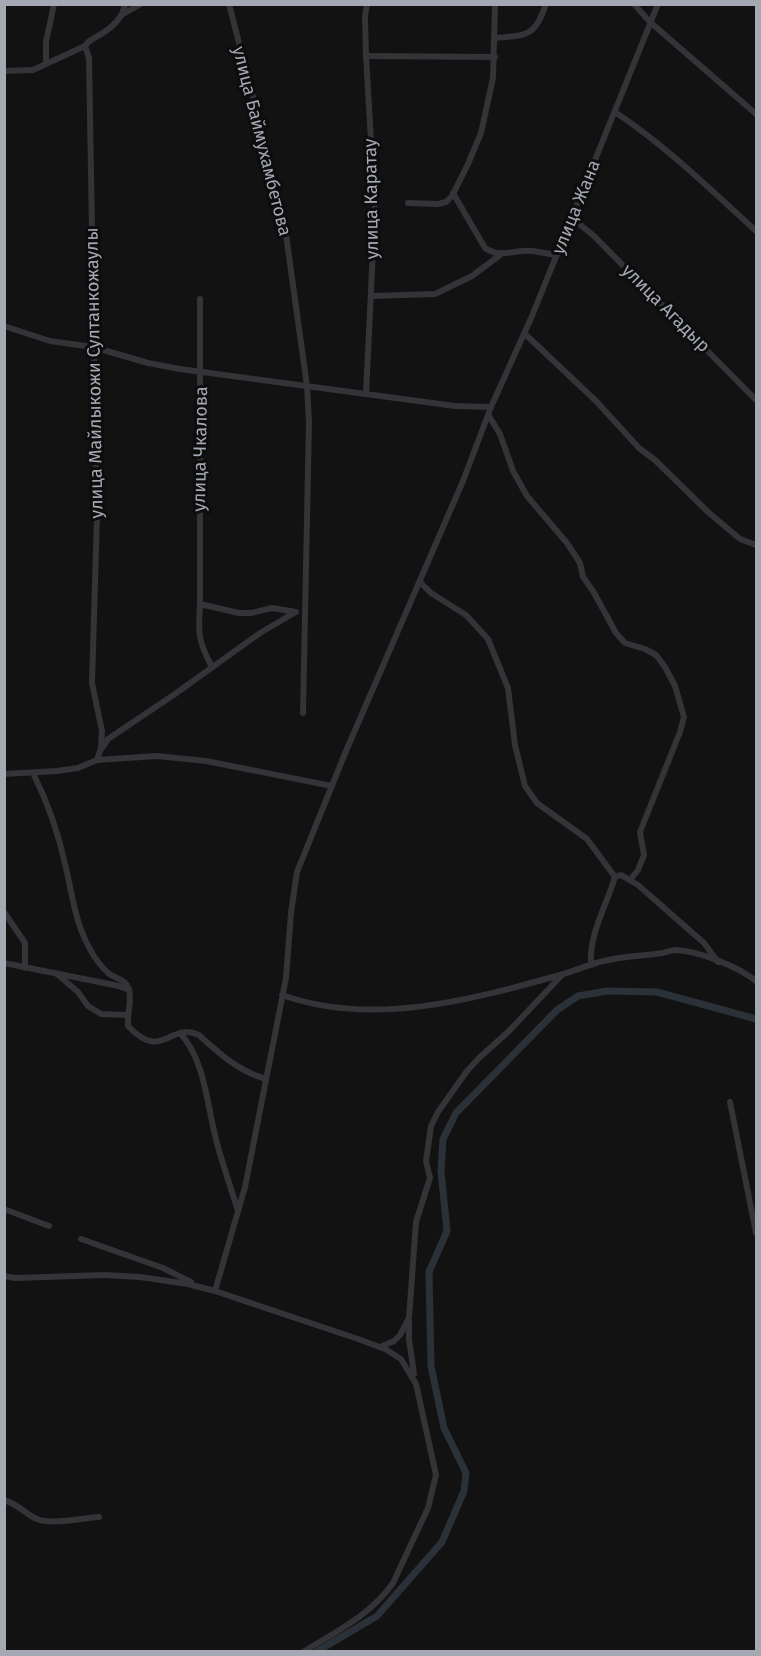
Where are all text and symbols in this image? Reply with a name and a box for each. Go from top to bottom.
street label: улица Баймухамбетова [228,44,296,238]
street label: улица Каратау [359,138,383,260]
street label: улица Жана [547,157,605,257]
street label: улица Майлыкожи Султанкожаулы [80,227,108,519]
street label: улица Агадыр [617,259,715,357]
street label: улица Чкалова [188,386,212,512]

